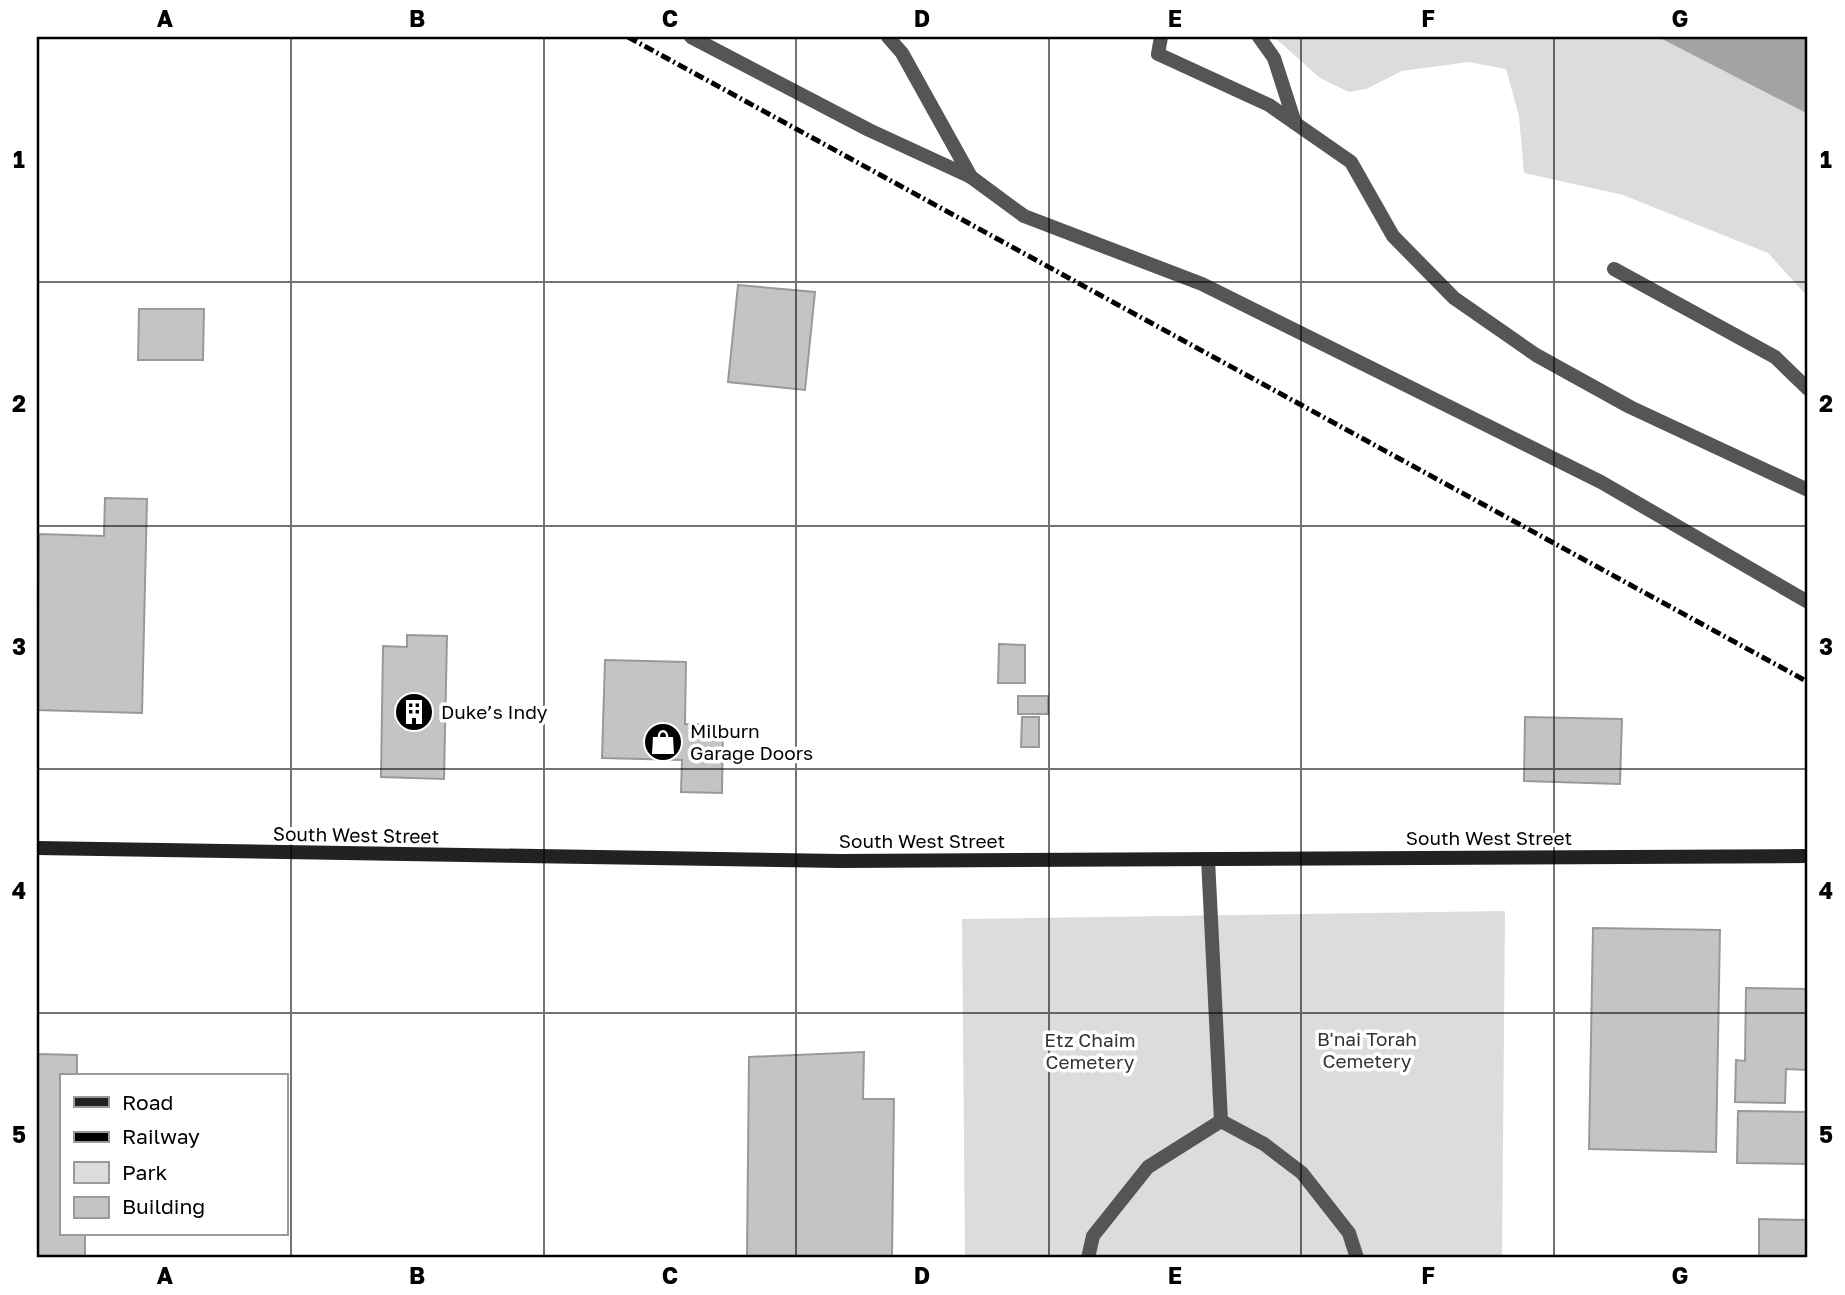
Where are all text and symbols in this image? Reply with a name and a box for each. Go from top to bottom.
text: A [157,4,174,32]
text: B [409,4,425,32]
text: C [662,4,678,32]
text: D [914,4,930,32]
text: E [1168,4,1182,32]
text: F [1421,4,1435,32]
text: G [1672,4,1688,32]
text: 1 [13,145,25,173]
text: 1 [1820,145,1832,173]
text: 2 [12,389,26,417]
text: 2 [1819,389,1833,417]
text: 3 [12,632,26,660]
text: 3 [1819,632,1833,660]
building icon: Duke’s Indy [393,691,435,733]
place label: Duke’s Indy [441,700,548,723]
place label: Milburn Garage Doors [690,719,813,764]
shop icon: Milburn Garage Doors [642,721,684,763]
street label: South West Street [273,822,439,847]
street label: South West Street [1406,826,1572,849]
street label: South West Street [839,829,1005,852]
text: 4 [12,876,26,904]
text: 4 [1819,876,1833,904]
park label: B'nai Torah Cemetery [1317,1027,1417,1072]
park label: Etz Chaim Cemetery [1044,1028,1136,1073]
legend [60,1074,287,1236]
text: Road [122,1089,173,1115]
text: 5 [12,1120,26,1148]
text: 5 [1819,1120,1833,1148]
text: Railway [122,1123,200,1149]
text: Park [122,1159,168,1185]
text: Building [122,1193,205,1219]
text: A [157,1261,174,1289]
text: B [409,1261,425,1289]
text: C [662,1261,678,1289]
text: D [914,1261,930,1289]
text: E [1168,1261,1182,1289]
text: F [1421,1261,1435,1289]
text: G [1672,1261,1688,1289]

